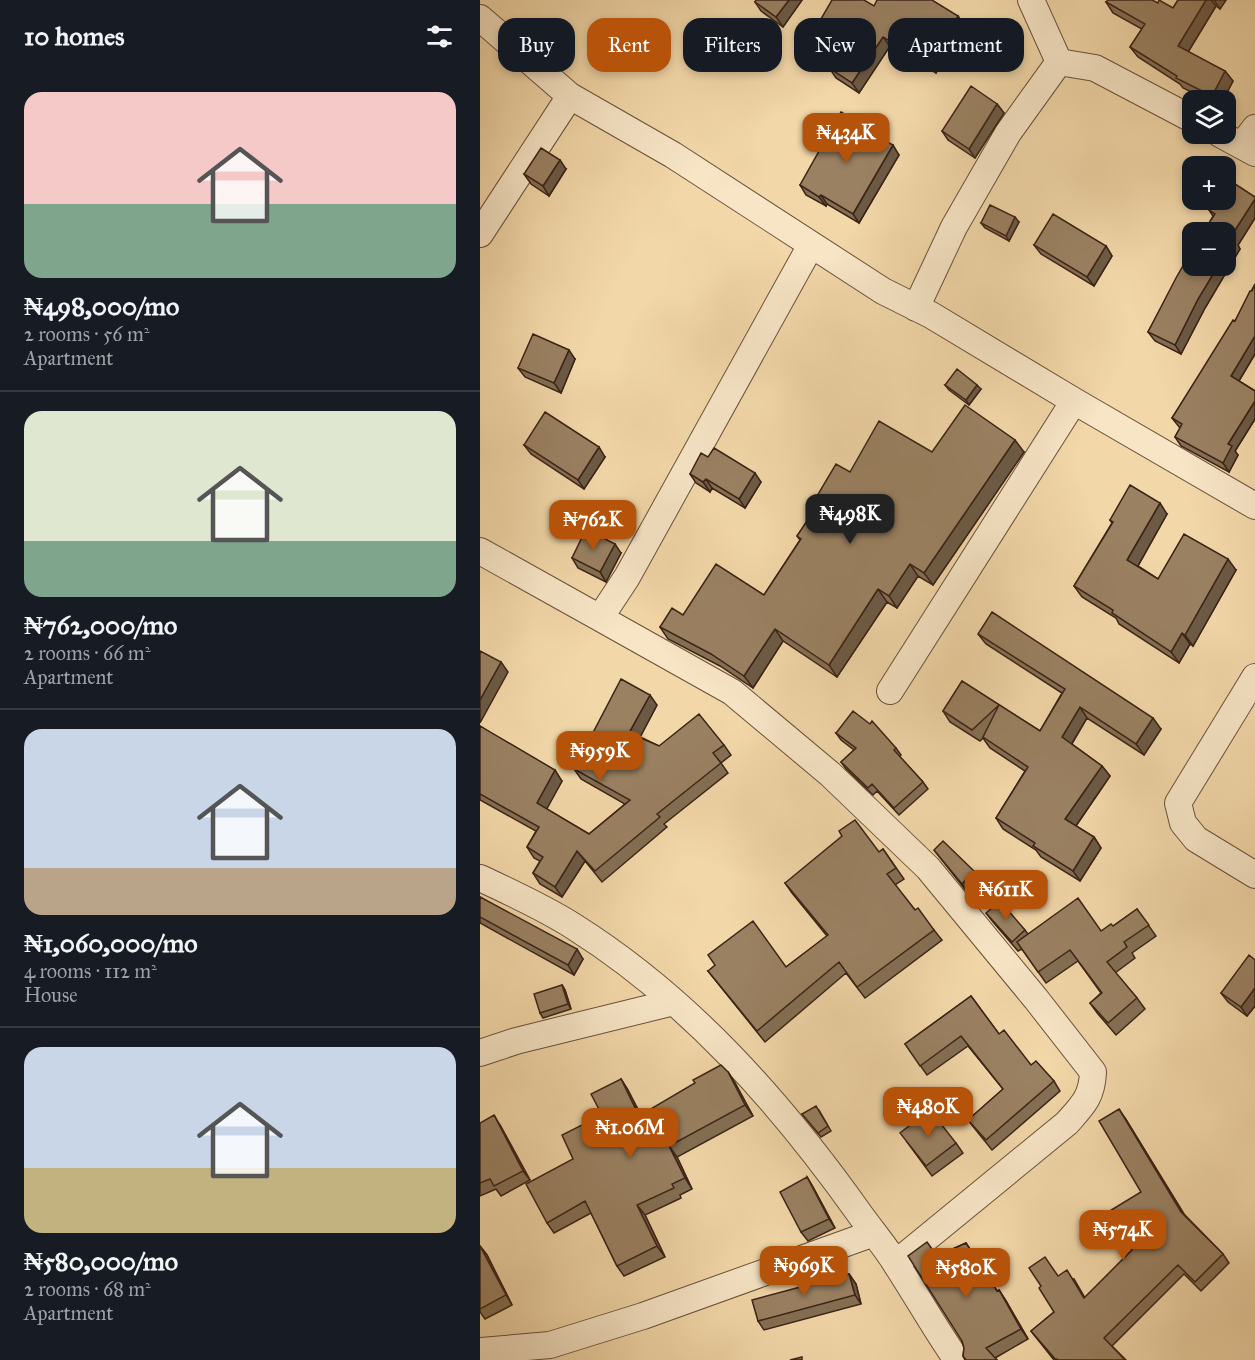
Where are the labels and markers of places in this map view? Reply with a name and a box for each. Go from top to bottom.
pin: ₦434K [804,113,888,164]
pin: ₦498K [808,494,892,545]
pin: ₦762K [551,500,635,551]
pin: ₦959K [558,731,642,782]
pin: ₦611K [964,870,1048,921]
pin: ₦480K [886,1087,970,1138]
pin: ₦1.06M [581,1108,679,1159]
pin: ₦574K [1081,1210,1165,1261]
pin: ₦969K [762,1246,846,1297]
pin: ₦580K [924,1248,1008,1299]

